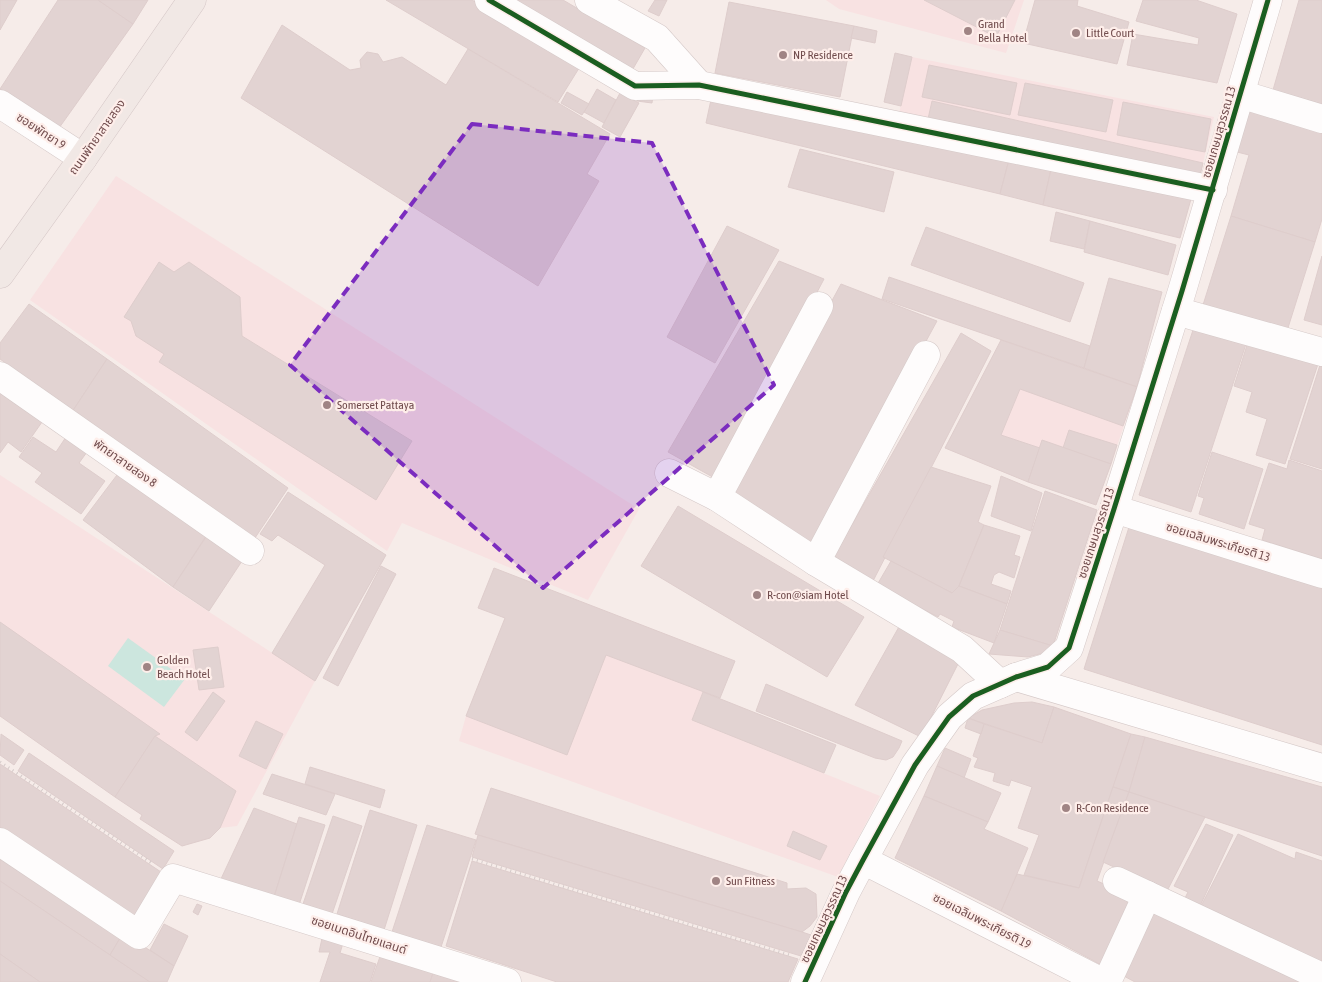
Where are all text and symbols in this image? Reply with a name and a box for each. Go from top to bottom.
place label: Grand Bella Hotel [978,17,1028,45]
marker: Grand Bella Hotel [962,25,974,37]
place label: Little Court [1086,26,1135,40]
marker: Little Court [1070,27,1082,39]
place label: NP Residence [793,48,853,62]
marker: NP Residence [777,49,789,61]
street label: ซอยเกษมสุวรรณ 13 [1199,85,1239,179]
street label: ถนนพัทยาสายสอง [66,97,128,177]
street label: ซอยพัทยา 9 [14,110,68,152]
place label: Somerset Pattaya [337,398,414,412]
marker: Somerset Pattaya [321,399,333,411]
street label: พัทยาสายสอง 8 [91,436,160,490]
street label: ซอยเกษมสุวรรณ 13 [1075,486,1117,580]
street label: ซอยเฉลิมพระเกียรติ 13 [1164,520,1272,564]
place label: R-con@siam Hotel [767,588,850,602]
marker: R-con@siam Hotel [751,589,763,601]
place label: Golden Beach Hotel [157,653,211,681]
marker: Golden Beach Hotel [141,661,153,673]
place label: R-Con Residence [1076,801,1149,815]
marker: R-Con Residence [1060,802,1072,814]
street label: ซอยเกษมสุวรรณ 13 [798,873,850,965]
place label: Sun Fitness [726,874,775,888]
marker: Sun Fitness [710,875,722,887]
street label: ซอยเฉลิมพระเกียรติ 19 [931,890,1034,952]
street label: ซอยเมดอินไทยแลนด์ [309,913,409,957]

